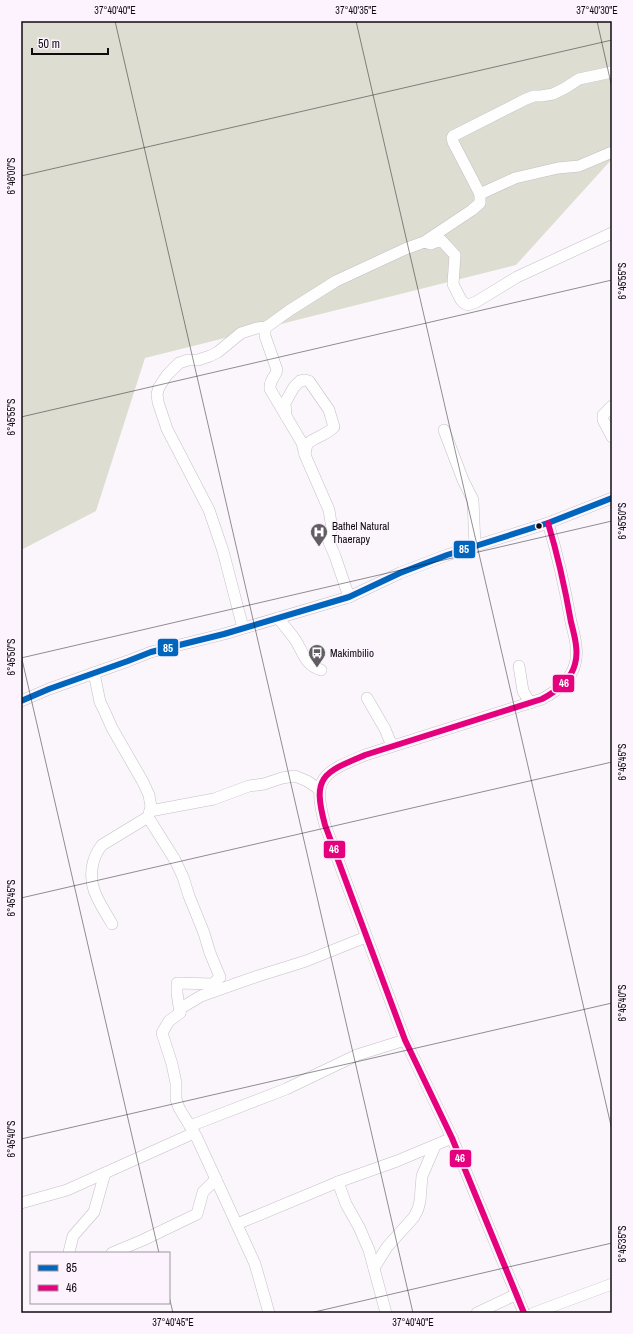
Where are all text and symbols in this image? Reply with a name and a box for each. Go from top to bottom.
text: 37°40'40"E [94,4,136,17]
text: 37°40'35"E [335,4,377,17]
text: 37°40'30"E [576,4,618,17]
scale bar [32,30,108,56]
text: 50 m [38,36,60,52]
text: 6°46'00"S [5,157,18,194]
text: 6°45'55"S [616,262,629,299]
text: 6°45'55"S [5,398,18,435]
text: 6°45'50"S [616,502,629,539]
place label: Bathel Natural Thaerapy [332,519,389,546]
unlabelled marker [534,521,544,531]
hospital icon: Bathel Natural Thaerapy [309,522,329,547]
line badge: 85 [453,540,476,559]
text: 85 [459,542,469,556]
text: 6°45'50"S [5,638,18,675]
line badge: 85 [157,638,179,657]
text: 85 [163,641,173,655]
bus stop icon: Makimbilio [307,643,327,668]
place label: Makimbilio [330,646,374,660]
line badge: 46 [552,674,575,693]
text: 46 [559,676,569,690]
text: 6°45'45"S [616,743,629,780]
line badge: 46 [323,840,346,859]
text: 46 [329,842,339,856]
text: 6°45'45"S [5,879,18,916]
text: 6°45'40"S [616,984,629,1021]
text: 6°45'40"S [5,1120,18,1157]
line badge: 46 [449,1149,472,1168]
text: 46 [455,1151,465,1165]
text: 6°45'35"S [616,1225,629,1262]
legend [30,1252,170,1304]
text: 85 [66,1260,77,1276]
text: 46 [66,1280,77,1296]
text: 37°40'45"E [152,1316,194,1329]
text: 37°40'40"E [392,1316,434,1329]

